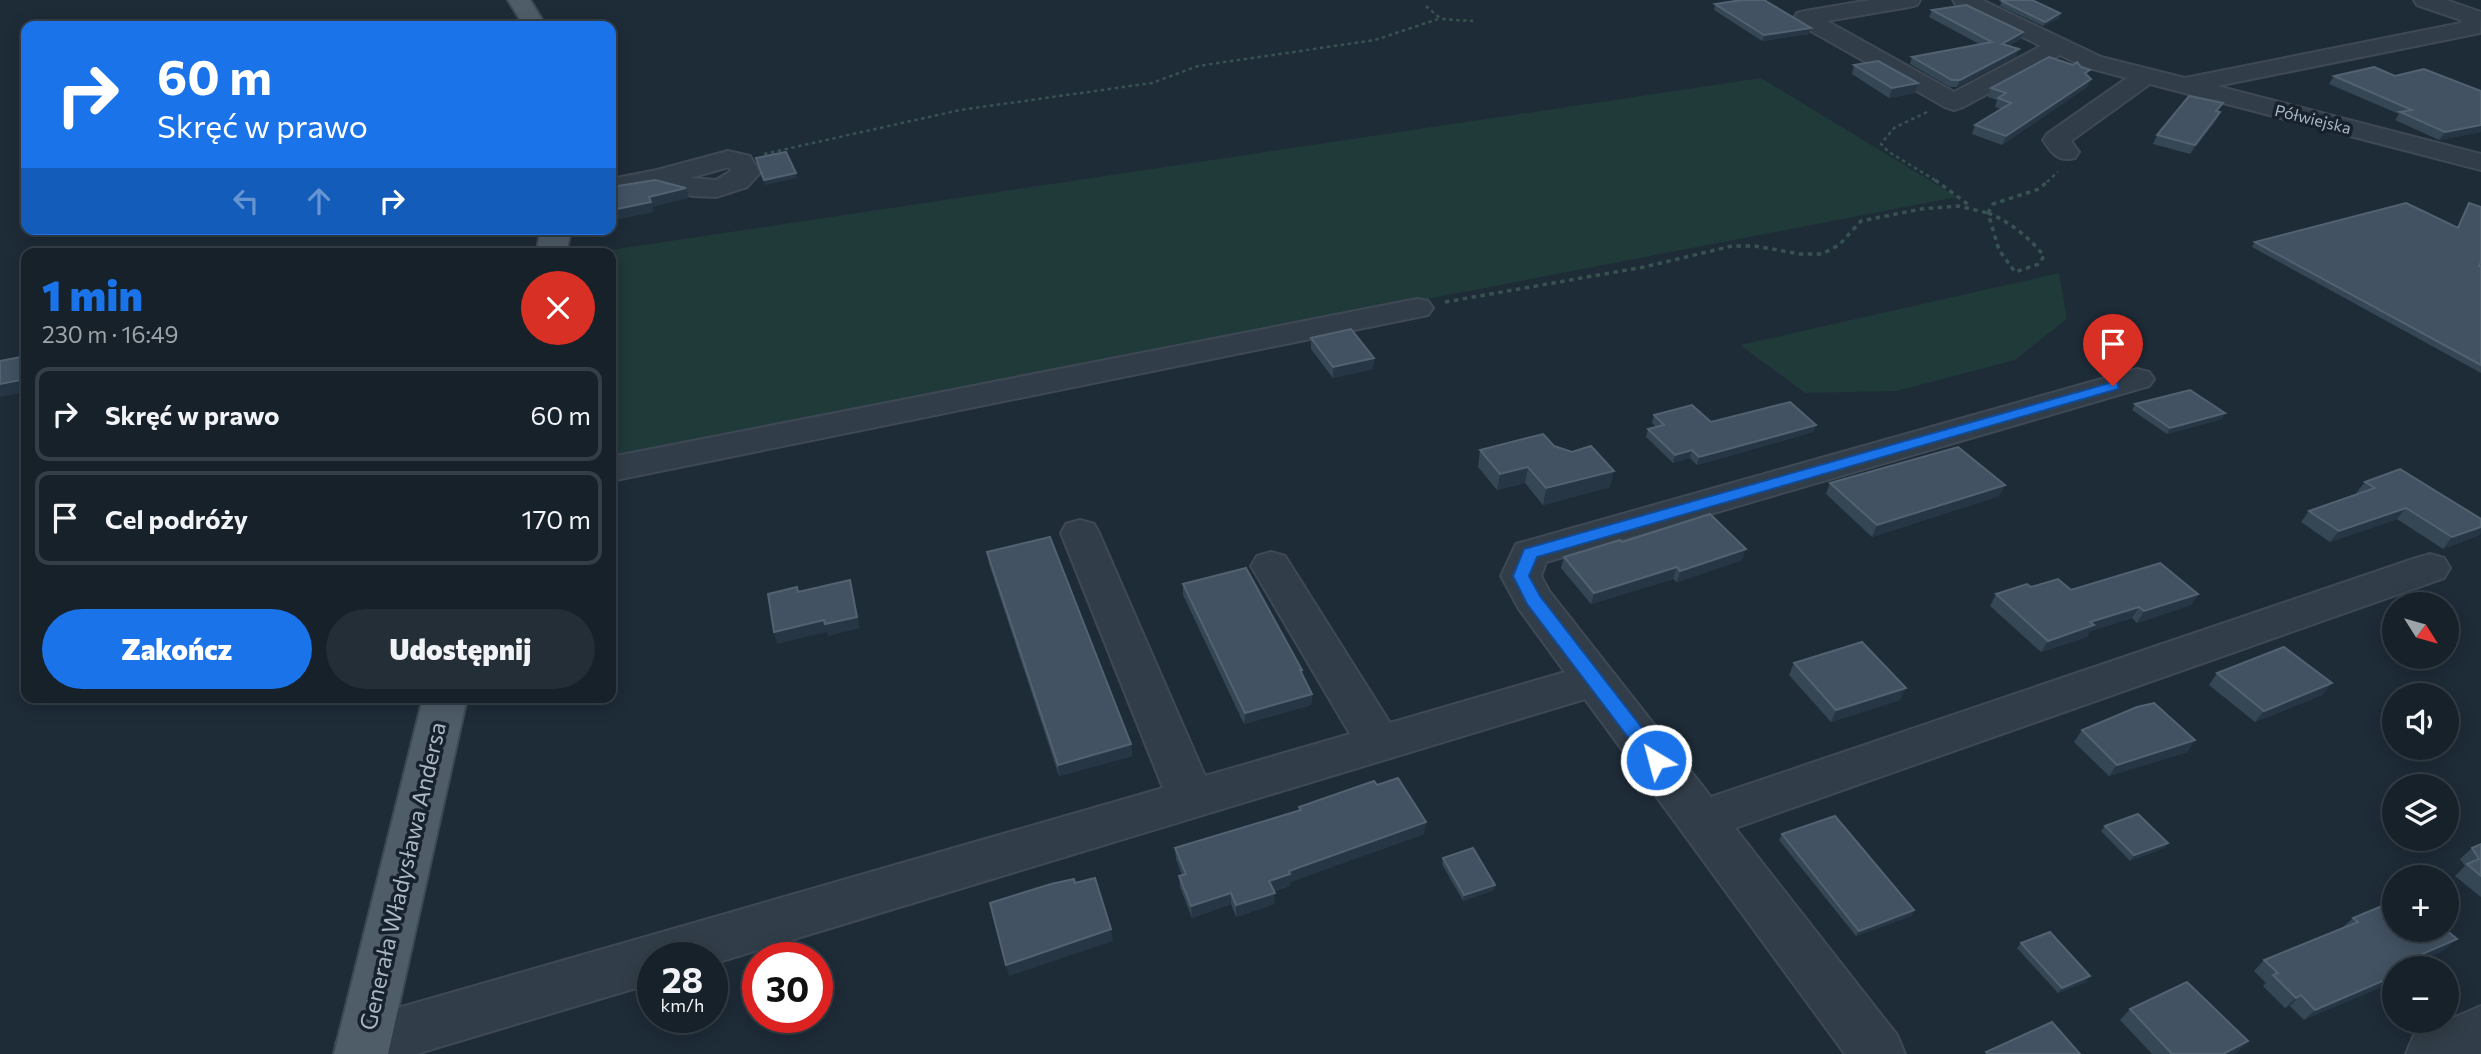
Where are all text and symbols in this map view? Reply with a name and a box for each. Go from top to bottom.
text: 60 m [157,45,272,105]
icon: right [42,49,133,140]
street label: Półwiejska [2273,100,2353,137]
text: Skręć w prawo [157,105,368,145]
icon: left [227,182,265,220]
icon: ahead [300,182,338,220]
icon: right [373,182,411,220]
text: 1 min [42,268,143,320]
button: close [521,271,595,345]
pin [2083,314,2143,386]
text: 230 m · 16:49 [42,320,179,348]
icon: arrive [2094,325,2132,363]
icon: right [46,395,84,433]
text: Skręć w prawo [105,399,280,430]
text: 60 m [531,399,591,430]
icon: arrive [46,499,84,537]
text: Cel podróży [105,503,248,534]
text: 170 m [522,503,591,534]
north arrow [2382,592,2459,668]
map controls [2382,592,2459,1033]
button: Zakończ [42,609,312,689]
button: Udostępnij [326,609,595,689]
button: sound [2382,683,2459,760]
street label: Generała Władysława Andersa [353,719,451,1033]
position arrow [1619,723,1693,797]
button: layers [2382,774,2459,851]
button: + [2382,865,2459,942]
speed limit sign: 30 [742,942,833,1033]
button: − [2382,956,2459,1033]
text: 28 [662,957,703,1000]
text: km/h [661,994,704,1016]

